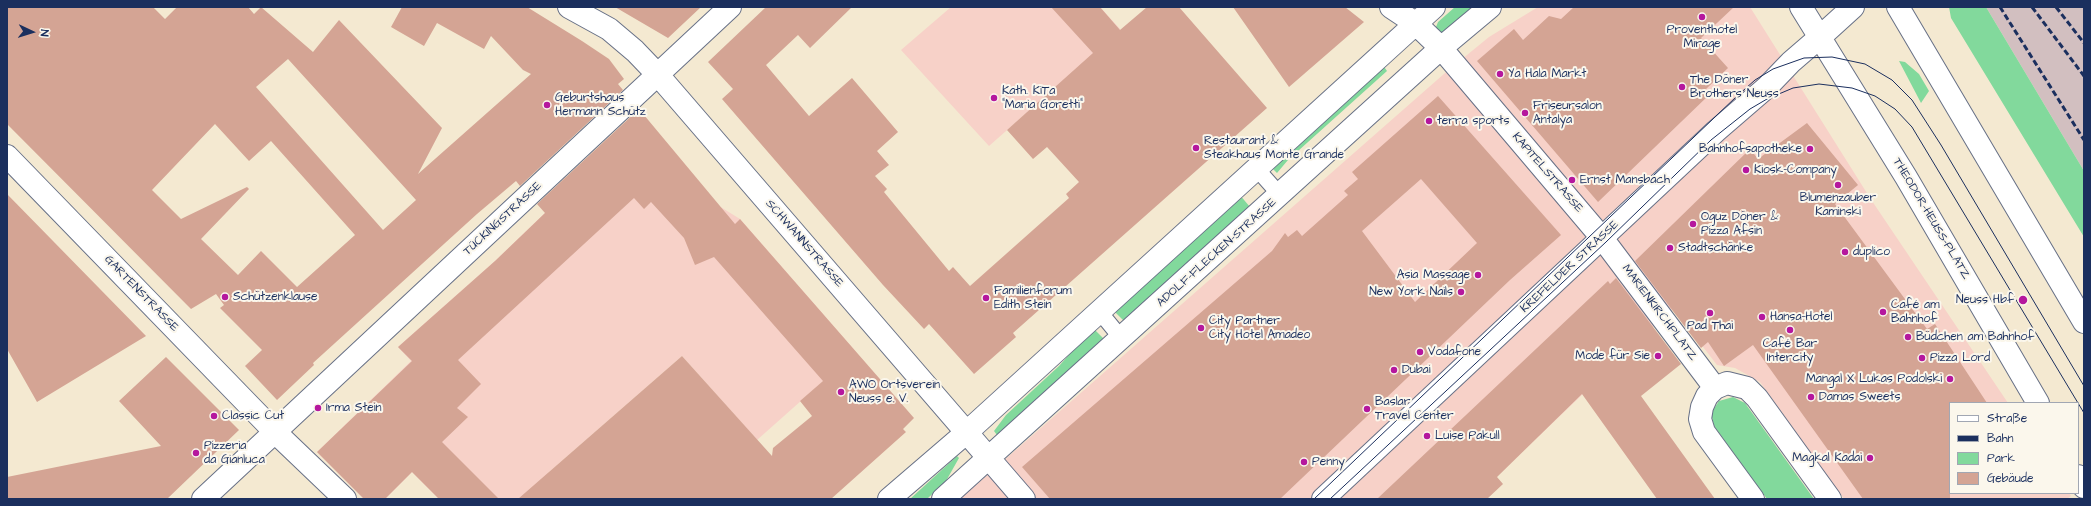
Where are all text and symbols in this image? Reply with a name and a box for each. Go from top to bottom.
north arrow [12,12,52,52]
marker: Proventhotel Mirage [1697,12,1707,22]
place label: Proventhotel Mirage [1667,23,1737,51]
text: N [37,29,52,37]
place label: Ya Hala Markt [1508,67,1586,81]
marker: Ya Hala Markt [1495,69,1505,79]
place label: The Döner Brothers Neuss [1690,73,1779,101]
marker: The Döner Brothers Neuss [1677,82,1687,92]
place label: Kath. KiTa "Maria Goretti" [1002,84,1083,112]
place label: Geburtshaus Hermann Schütz [555,91,646,119]
marker: Kath. KiTa "Maria Goretti" [989,93,999,103]
place label: Friseursalon Antalya [1533,99,1602,127]
marker: Geburtshaus Hermann Schütz [542,100,552,110]
marker: Friseursalon Antalya [1520,108,1530,118]
place label: terra sports [1437,114,1509,128]
marker: terra sports [1424,116,1434,126]
street label: KAPITELSTRASSE [1508,130,1586,216]
place label: Restaurant & Steakhaus Monte Grande [1204,134,1344,162]
place label: Bahnhofsapotheke [1699,142,1802,156]
marker: Restaurant & Steakhaus Monte Grande [1191,143,1201,153]
marker: Bahnhofsapotheke [1805,144,1815,154]
street label: THEODOR-HEUSS-PLATZ [1889,156,1973,282]
place label: Kiosk-Company [1754,163,1837,177]
marker: Kiosk-Company [1741,165,1751,175]
place label: Ernst Mansbach [1580,173,1670,187]
marker: Ernst Mansbach [1567,175,1577,185]
street label: TÜCKINGSTRASSE [461,179,545,259]
marker: Blumenzauber Kaminski [1833,180,1843,190]
place label: Blumenzauber Kaminski [1800,191,1876,219]
street label: ADOLF-FLECKEN-STRASSE [1154,196,1280,310]
street label: SCHWANNSTRASSE [762,197,846,291]
place label: Oguz Döner & Pizza Afsin [1701,210,1779,238]
street label: KREFELDER STRASSE [1518,218,1622,316]
marker: Oguz Döner & Pizza Afsin [1688,219,1698,229]
place label: Stadtschänke [1678,241,1753,255]
marker: Stadtschänke [1665,243,1675,253]
place label: duplico [1853,245,1890,259]
marker: duplico [1840,247,1850,257]
street label: GARTENSTRASSE [101,253,181,335]
street label: MARIENKIRCHPLATZ [1618,262,1700,364]
place label: Asia Massage [1397,268,1470,282]
marker: Asia Massage [1473,270,1483,280]
place label: Familienforum Edith Stein [994,284,1072,312]
place label: New York Nails [1369,285,1453,299]
marker: New York Nails [1456,287,1466,297]
place label: Schützenklause [233,290,318,304]
marker: Schützenklause [220,292,230,302]
marker: Familienforum Edith Stein [981,293,991,303]
place label: Neuss Hbf [1956,293,2014,307]
marker: Neuss Hbf [2017,294,2029,306]
place label: Café am Bahnhof [1891,298,1939,326]
marker: Café am Bahnhof [1878,307,1888,317]
marker: Pad Thai [1705,308,1715,318]
place label: Hansa-Hotel [1770,310,1832,324]
marker: Hansa-Hotel [1757,312,1767,322]
place label: City Partner City Hotel Amadeo [1209,314,1310,342]
place label: Pad Thai [1687,319,1733,333]
marker: City Partner City Hotel Amadeo [1196,323,1206,333]
marker: Café Bar Intercity [1785,325,1795,335]
place label: Büdchen am Bahnhof [1916,330,2034,344]
marker: Büdchen am Bahnhof [1903,332,1913,342]
place label: Café Bar Intercity [1763,337,1817,365]
place label: Vodafone [1428,345,1481,359]
marker: Vodafone [1415,347,1425,357]
place label: Mode für Sie [1575,349,1650,363]
marker: Mode für Sie [1653,351,1663,361]
place label: Pizza Lord [1930,351,1990,365]
marker: Pizza Lord [1917,353,1927,363]
place label: Dubai [1402,363,1431,377]
marker: Dubai [1389,365,1399,375]
place label: Mangal X Lukas Podolski [1806,372,1942,386]
marker: Mangal X Lukas Podolski [1945,374,1955,384]
place label: AWO Ortsverein Neuss e. V. [849,378,940,406]
marker: AWO Ortsverein Neuss e. V. [836,387,846,397]
place label: Damas Sweets [1819,390,1900,404]
marker: Damas Sweets [1806,392,1816,402]
place label: Baslar Travel Center [1375,395,1454,423]
place label: Irma Stein [326,401,382,415]
legend [1949,402,2079,494]
marker: Irma Stein [313,403,323,413]
marker: Baslar Travel Center [1362,404,1372,414]
place label: Classic Cut [222,409,284,423]
text: Straße [1987,410,2027,427]
marker: Classic Cut [209,411,219,421]
place label: Luise Pakull [1435,429,1500,443]
text: Bahn [1987,430,2014,447]
marker: Luise Pakull [1422,431,1432,441]
place label: Pizzeria da Gianluca [204,439,265,467]
marker: Pizzeria da Gianluca [191,448,201,458]
text: Park [1987,450,2015,467]
place label: Magkal Kadai [1792,451,1862,465]
marker: Magkal Kadai [1865,453,1875,463]
place label: Penny [1312,455,1345,469]
marker: Penny [1299,457,1309,467]
text: Gebäude [1987,470,2033,487]

